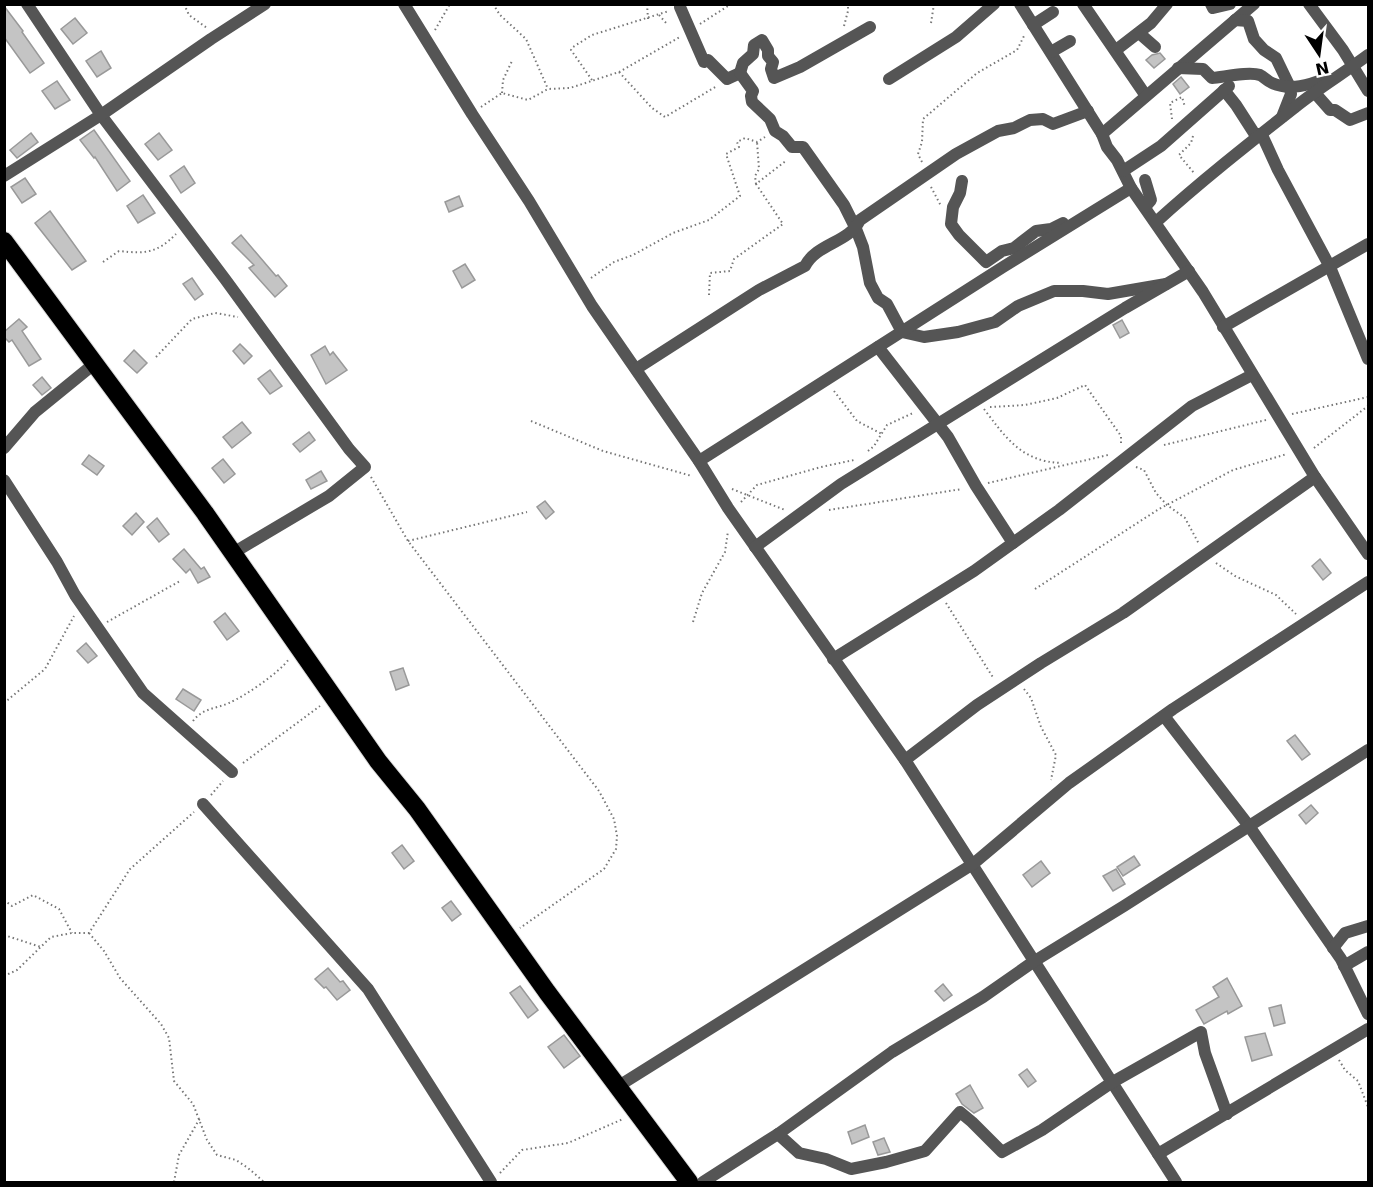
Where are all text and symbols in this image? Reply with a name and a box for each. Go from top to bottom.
north arrow [1289,24,1349,84]
text: N [1314,57,1331,79]

